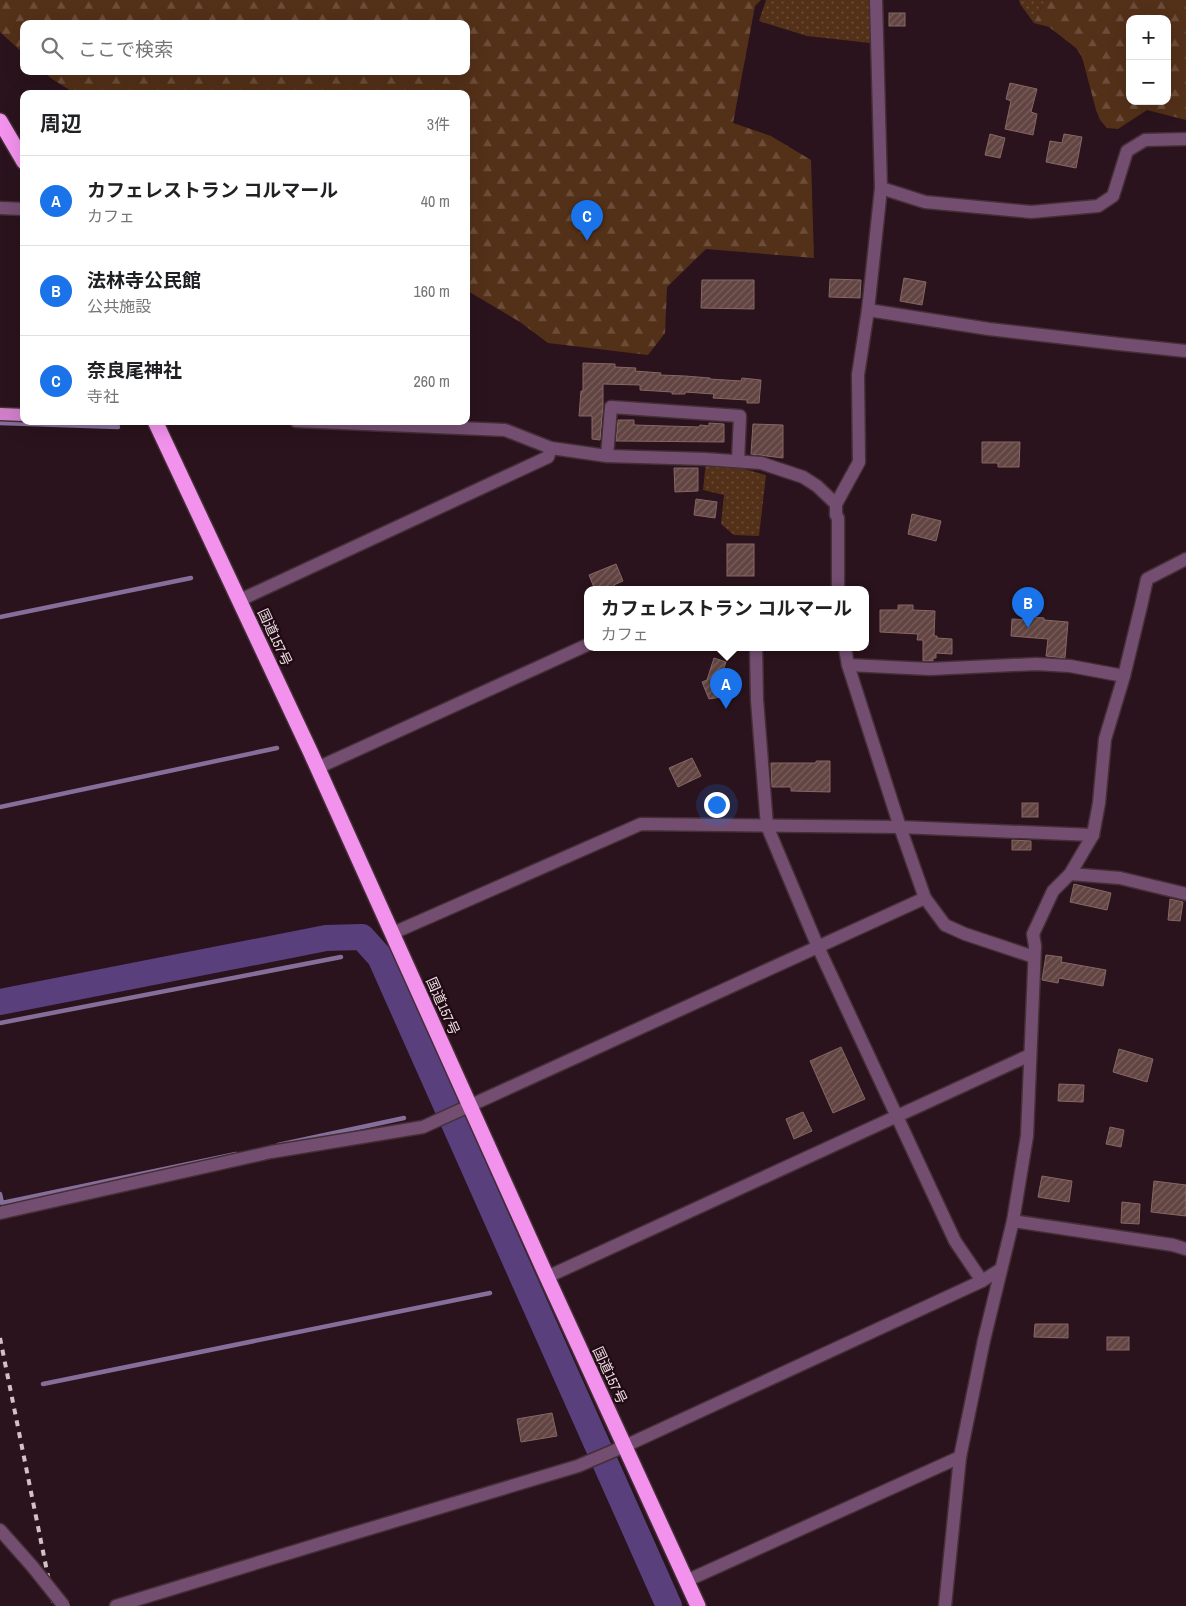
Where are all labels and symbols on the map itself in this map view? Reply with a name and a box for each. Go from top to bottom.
pin: C [571,200,603,241]
pin: B [1012,587,1044,628]
street label: 国道157号 [254,605,296,669]
pin: A [710,668,742,709]
your location [704,792,730,818]
street label: 国道157号 [422,974,464,1038]
street label: 国道157号 [589,1343,631,1407]

